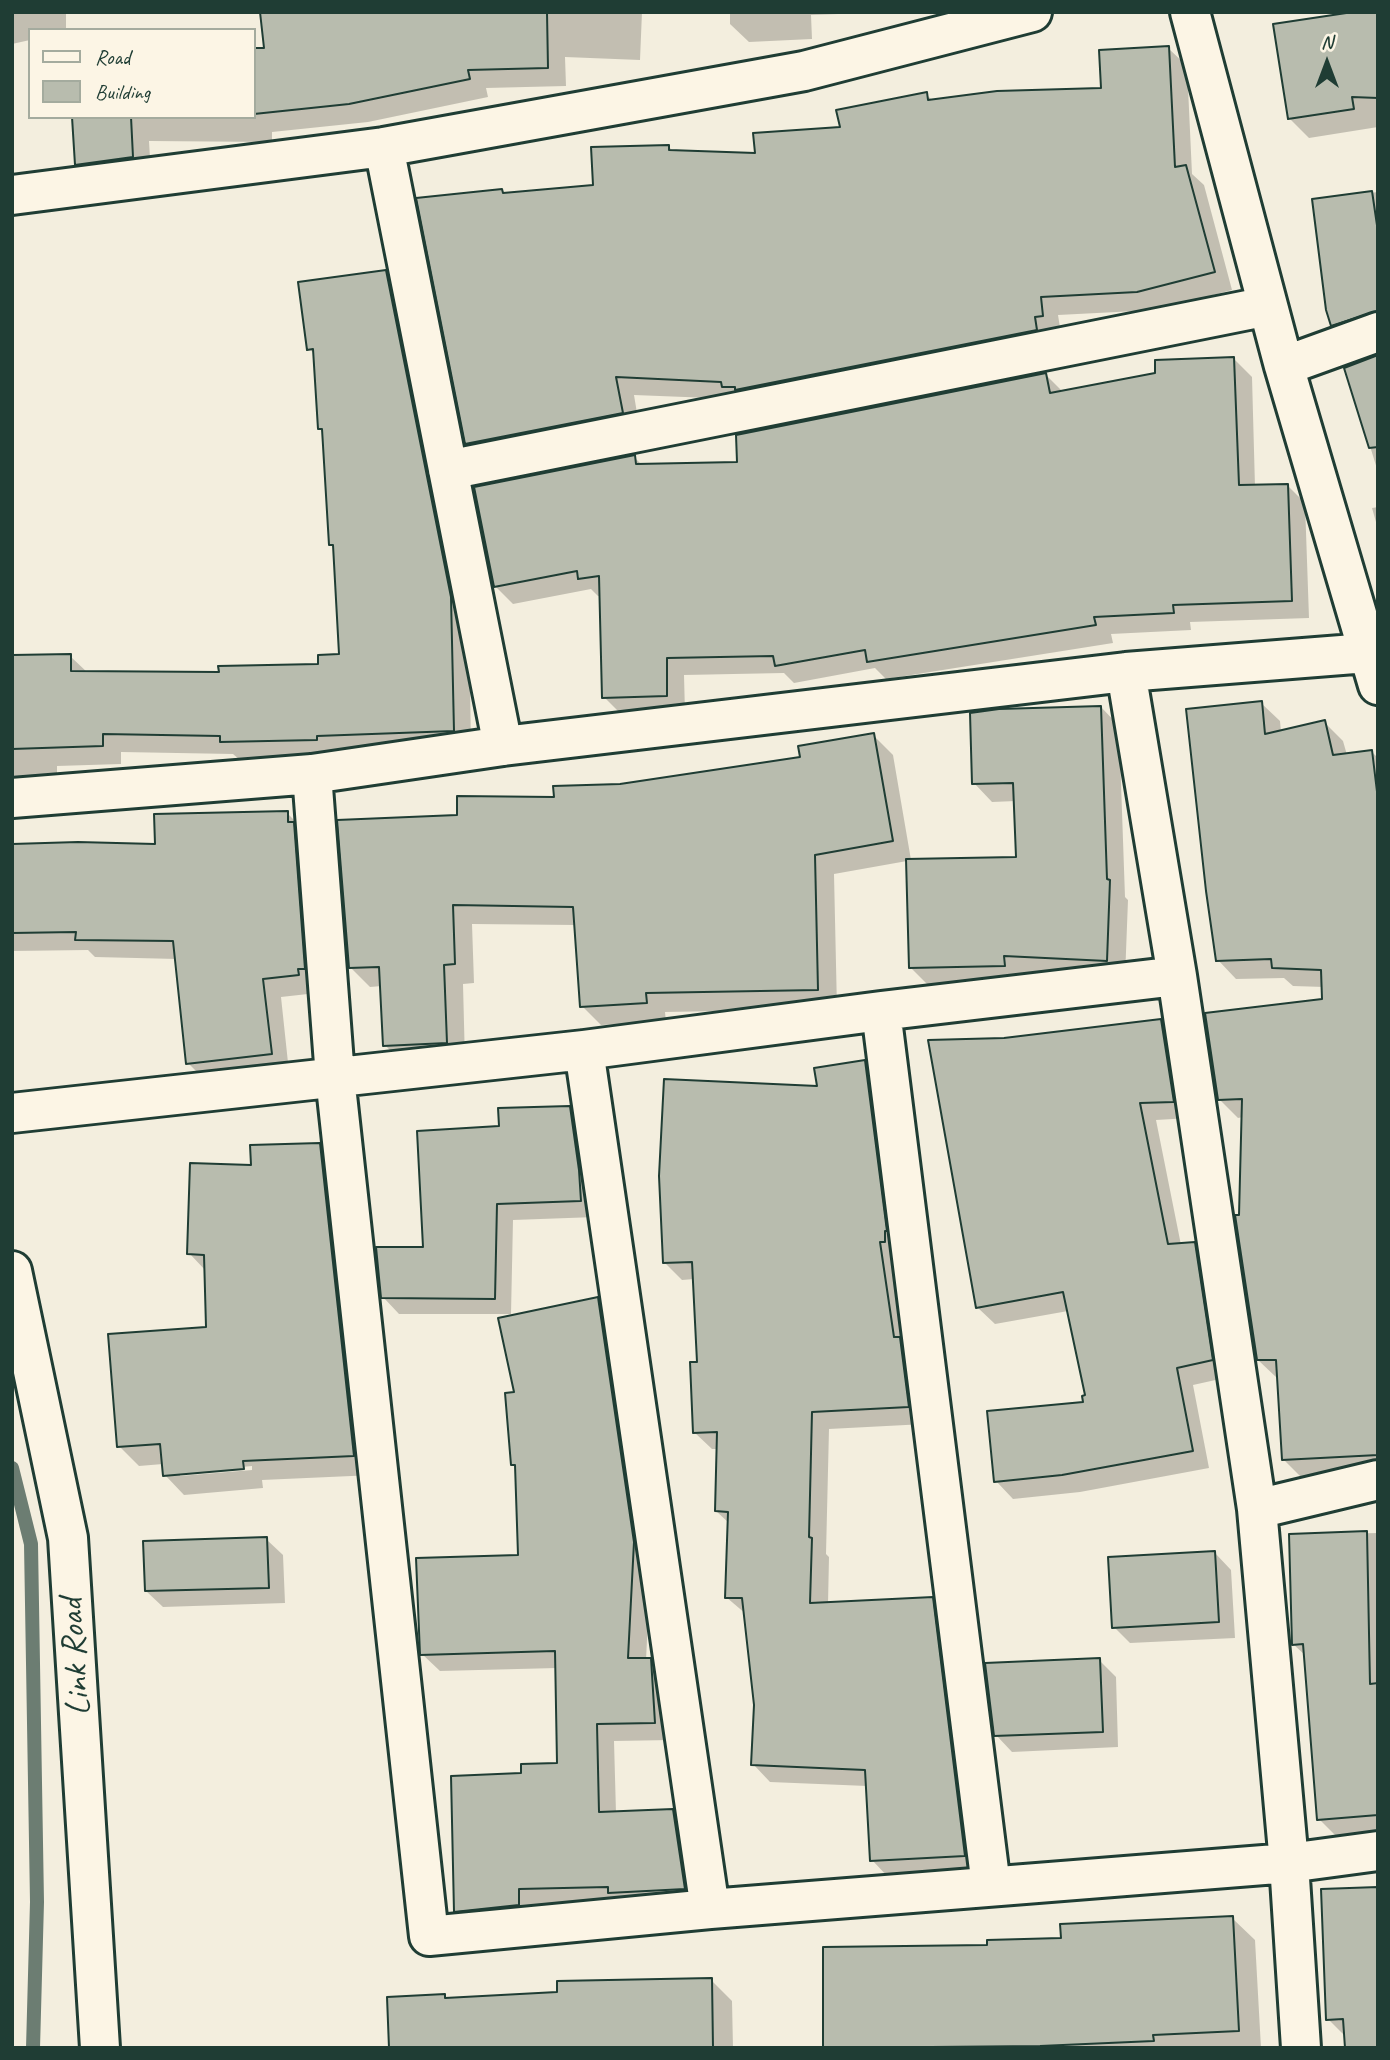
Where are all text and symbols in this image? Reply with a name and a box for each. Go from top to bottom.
legend [28,28,256,119]
north arrow [1292,28,1362,98]
text: N [1321,30,1333,54]
text: Road [95,44,130,70]
text: Building [95,79,150,105]
street label: Link Road [51,1597,101,1717]

